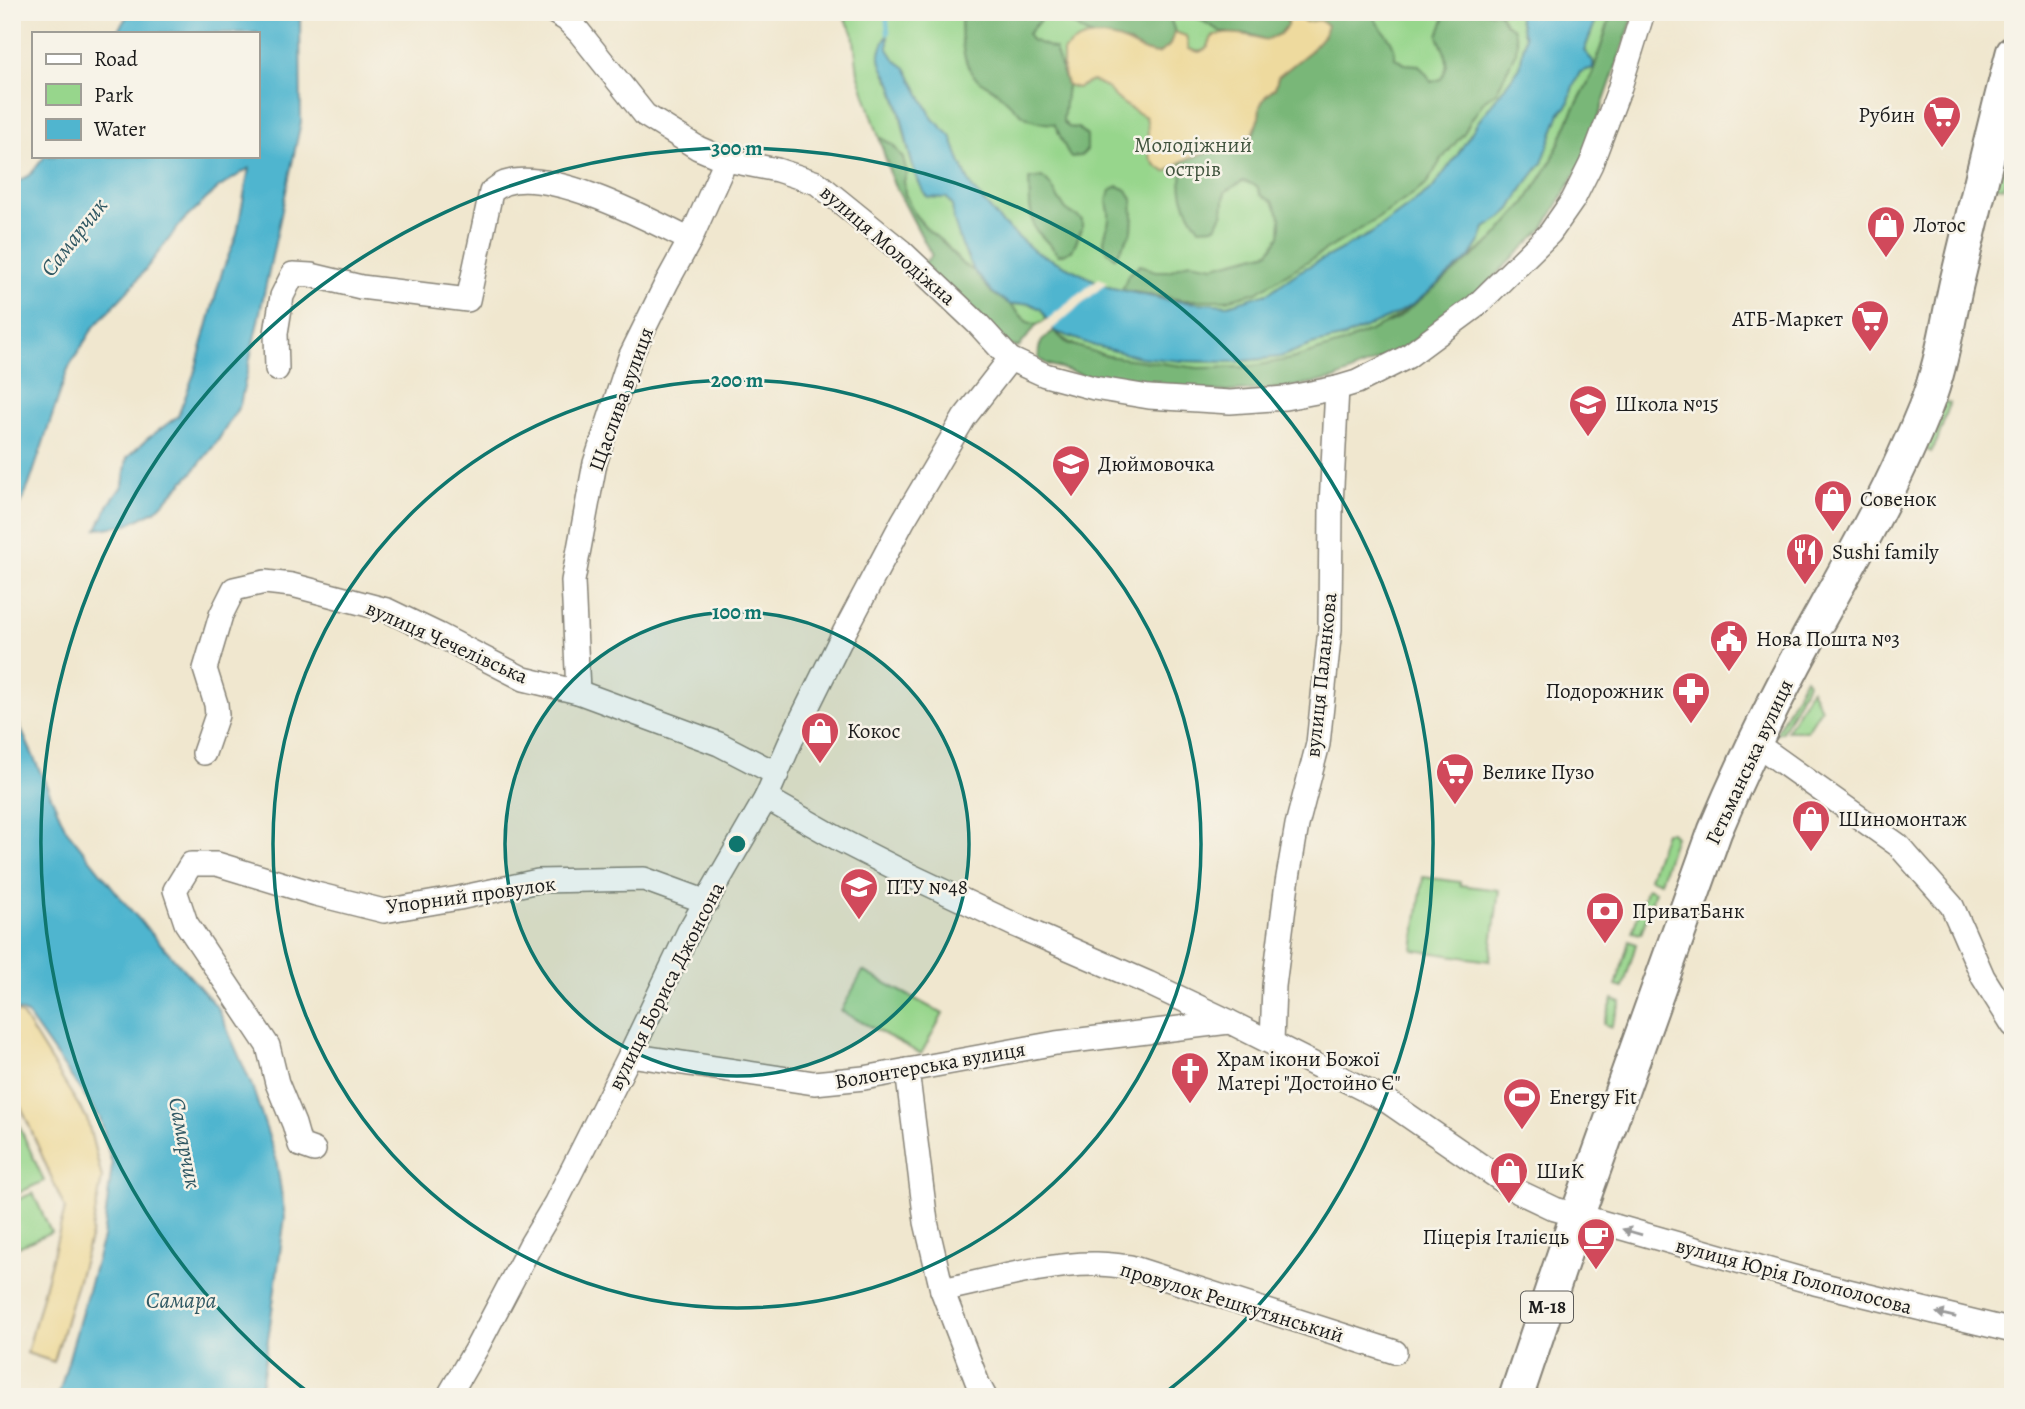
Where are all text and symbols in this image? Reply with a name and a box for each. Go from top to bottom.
legend [32,32,259,158]
text: Road [94,45,138,73]
text: Park [94,81,134,109]
supermarket icon: Рубин [1921,94,1963,149]
place label: Рубин [1858,101,1915,129]
text: Water [93,115,146,143]
park label: Молодіжний острів [1134,131,1252,183]
text: 300 m [711,134,763,162]
street label: вулиця Молодіжна [814,178,962,312]
water label: Самарчик [33,191,115,283]
shop icon: Лотос [1865,204,1907,259]
place label: Лотос [1913,211,1966,239]
supermarket icon: АТБ-Маркет [1849,298,1891,353]
place label: АТБ-Маркет [1731,305,1843,333]
street label: Щаслива вулиця [582,323,660,475]
text: 200 m [711,366,764,394]
school or university icon: Школа №15 [1567,383,1609,438]
place label: Школа №15 [1615,390,1719,418]
school or university icon: Дюймовочка [1050,443,1092,498]
place label: Дюймовочка [1098,450,1215,478]
shop icon: Совенок [1812,478,1854,533]
place label: Совенок [1860,485,1937,513]
restaurant icon: Sushi family [1784,531,1826,586]
place label: Sushi family [1832,538,1939,566]
street label: вулиця Паланкова [1298,591,1344,759]
street label: вулиця Чечелівська [362,594,533,690]
text: 100 m [712,598,762,626]
public building icon: Нова Пошта №3 [1708,618,1750,673]
place label: Нова Пошта №3 [1756,625,1900,653]
pharmacy icon: Подорожник [1670,670,1712,725]
street label: Гетьманська вулиця [1698,675,1800,849]
place label: Подорожник [1545,677,1664,705]
shop icon: Кокос [799,710,841,765]
place label: Кокос [847,717,901,745]
supermarket icon: Велике Пузо [1434,751,1476,806]
place label: Велике Пузо [1482,758,1594,786]
shop icon: Шиномонтаж [1790,798,1832,853]
place label: Шиномонтаж [1838,805,1967,833]
centre of rings [725,832,749,856]
school or university icon: ПТУ №48 [838,866,880,921]
street label: Упорний провулок [384,869,558,921]
place label: ПТУ №48 [886,873,968,901]
street label: вулиця Бориса Джонсона [601,877,731,1095]
bank icon: ПриватБанк [1584,890,1626,945]
place label: ПриватБанк [1632,897,1745,925]
street label: Волонтерська вулиця [833,1034,1027,1096]
place label: Храм ікони Божої Матері "Достойно Є" [1217,1045,1401,1097]
church icon: Храм ікони Божої Матері "Достойно Є" [1169,1050,1211,1105]
sports icon: Energy Fit [1501,1076,1543,1131]
place label: Energy Fit [1549,1083,1637,1111]
water label: Самарчик [161,1095,209,1191]
shop icon: ШиК [1488,1150,1530,1205]
place label: ШиК [1536,1157,1584,1185]
cafe icon: Піцерія Італієць [1575,1216,1617,1271]
place label: Піцерія Італієць [1422,1223,1569,1251]
one-way arrow [1621,1226,1642,1236]
street label: вулиця Юрія Голополосова [1673,1231,1916,1321]
street label: провулок Решкутянський [1117,1255,1347,1349]
water label: Самара [146,1285,217,1316]
road number: М-18 [1521,1292,1573,1322]
one-way arrow [1935,1309,1957,1320]

